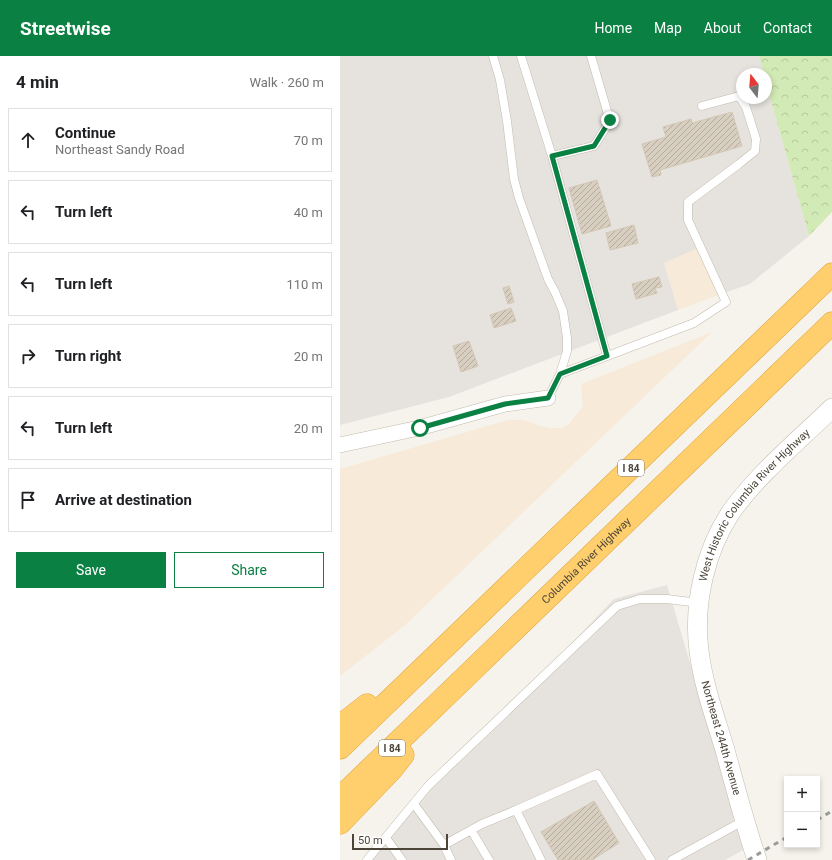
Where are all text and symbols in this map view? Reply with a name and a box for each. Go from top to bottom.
text: Streetwise [20,17,111,40]
text: Home [594,20,632,36]
text: Map [654,20,682,36]
text: About [704,20,741,36]
text: Contact [763,20,812,36]
north arrow [736,68,772,104]
text: 4 min [16,72,59,92]
text: Walk · 260 m [249,75,324,90]
route end [601,111,619,129]
text: Continue [55,124,116,142]
icon: ahead [17,129,39,151]
text: 70 m [294,133,323,148]
text: Northeast Sandy Road [55,142,184,157]
icon: left [17,201,39,223]
text: Turn left [55,203,112,221]
text: 40 m [294,205,323,220]
icon: left [17,273,39,295]
text: Turn left [55,275,112,293]
text: 110 m [286,277,323,292]
icon: right [17,345,39,367]
text: Turn right [55,347,121,365]
text: 20 m [294,349,323,364]
icon: left [17,417,39,439]
text: Turn left [55,419,112,437]
route start [411,419,429,437]
text: 20 m [294,421,323,436]
street label: West Historic Columbia River Highway [696,425,813,583]
road number: I 84 [618,460,644,476]
icon: arrive [17,489,39,511]
text: Arrive at destination [55,491,192,509]
street label: Columbia River Highway [539,514,634,606]
button: Save [16,552,166,588]
button: Share [174,552,324,588]
street label: Northeast 244th Avenue [698,679,744,797]
road number: I 84 [379,740,405,756]
map controls [784,776,820,848]
button: + [784,776,820,812]
button: − [784,812,820,848]
scale bar [352,832,448,851]
text: 50 m [358,834,383,847]

